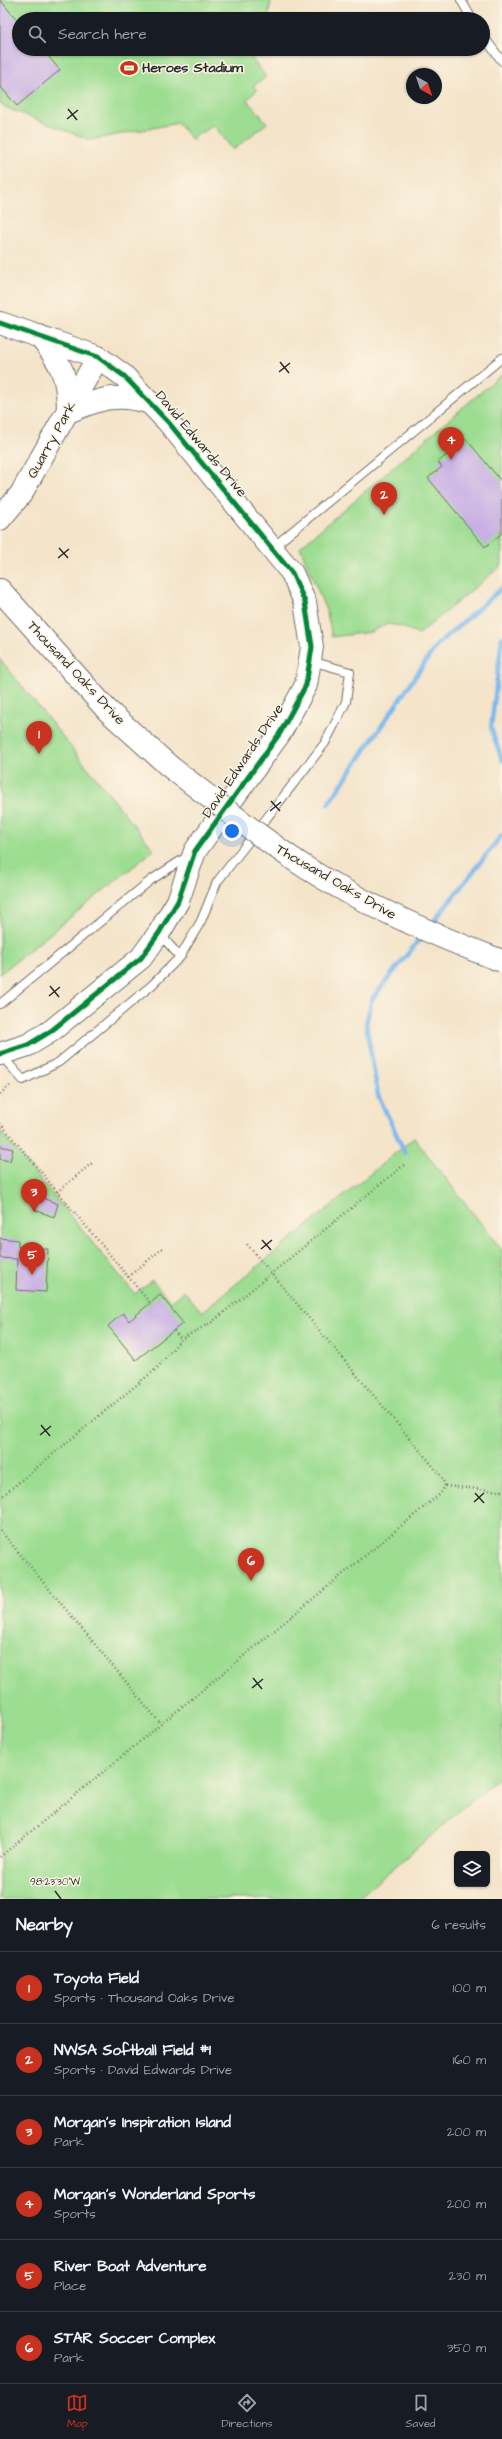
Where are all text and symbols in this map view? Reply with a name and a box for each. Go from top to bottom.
search box [12,12,490,56]
icon: search [26,23,48,45]
text: Search here [58,24,147,45]
sports icon: Heroes Stadium [119,58,139,78]
place label: Heroes Stadium [142,58,244,78]
north arrow [406,68,442,104]
street label: David Edwards Drive [150,386,252,502]
street label: Quarry Park [23,397,82,482]
pin: 4 [438,427,464,460]
pin: 2 [371,482,397,515]
street label: Thousand Oaks Drive [22,616,130,730]
street label: David Edwards Drive [197,700,289,822]
pin: 1 [26,721,52,754]
your location [222,821,242,841]
street label: Thousand Oaks Drive [272,839,400,925]
pin: 3 [21,1179,47,1212]
pin: 5 [19,1242,45,1275]
pin: 6 [238,1548,264,1581]
map controls [454,1851,490,1887]
button: layers [454,1851,490,1887]
text: 98°23'30"W [30,1875,81,1889]
text: Nearby [16,1913,73,1937]
text: 6 results [431,1916,486,1934]
text: Toyota Field [54,1968,139,1989]
text: 1 [28,1979,30,1997]
text: 100 m [453,1979,486,1997]
text: Sports · Thousand Oaks Drive [54,1989,234,2007]
text: NWSA Softball Field #1 [54,2040,211,2061]
text: 2 [25,2051,33,2069]
text: 160 m [453,2051,486,2069]
text: Sports · David Edwards Drive [54,2061,232,2079]
text: Morgan's Inspiration Island [54,2112,231,2133]
text: 3 [26,2123,32,2141]
text: 200 m [447,2123,486,2141]
text: Park [54,2133,84,2151]
text: Morgan’s Wonderland Sports [54,2184,256,2205]
text: 4 [25,2195,33,2213]
text: 200 m [447,2195,486,2213]
text: Sports [54,2205,96,2223]
text: River Boat Adventure [54,2256,207,2277]
text: 5 [24,2267,34,2285]
text: 230 m [448,2267,486,2285]
text: Place [54,2277,86,2295]
text: STAR Soccer Complex [54,2328,215,2349]
text: 6 [25,2339,33,2357]
text: 350 m [447,2339,486,2357]
text: Park [54,2349,84,2367]
tab: Map [66,2392,88,2431]
tab: Directions [221,2392,273,2431]
tab: Saved [406,2392,436,2431]

